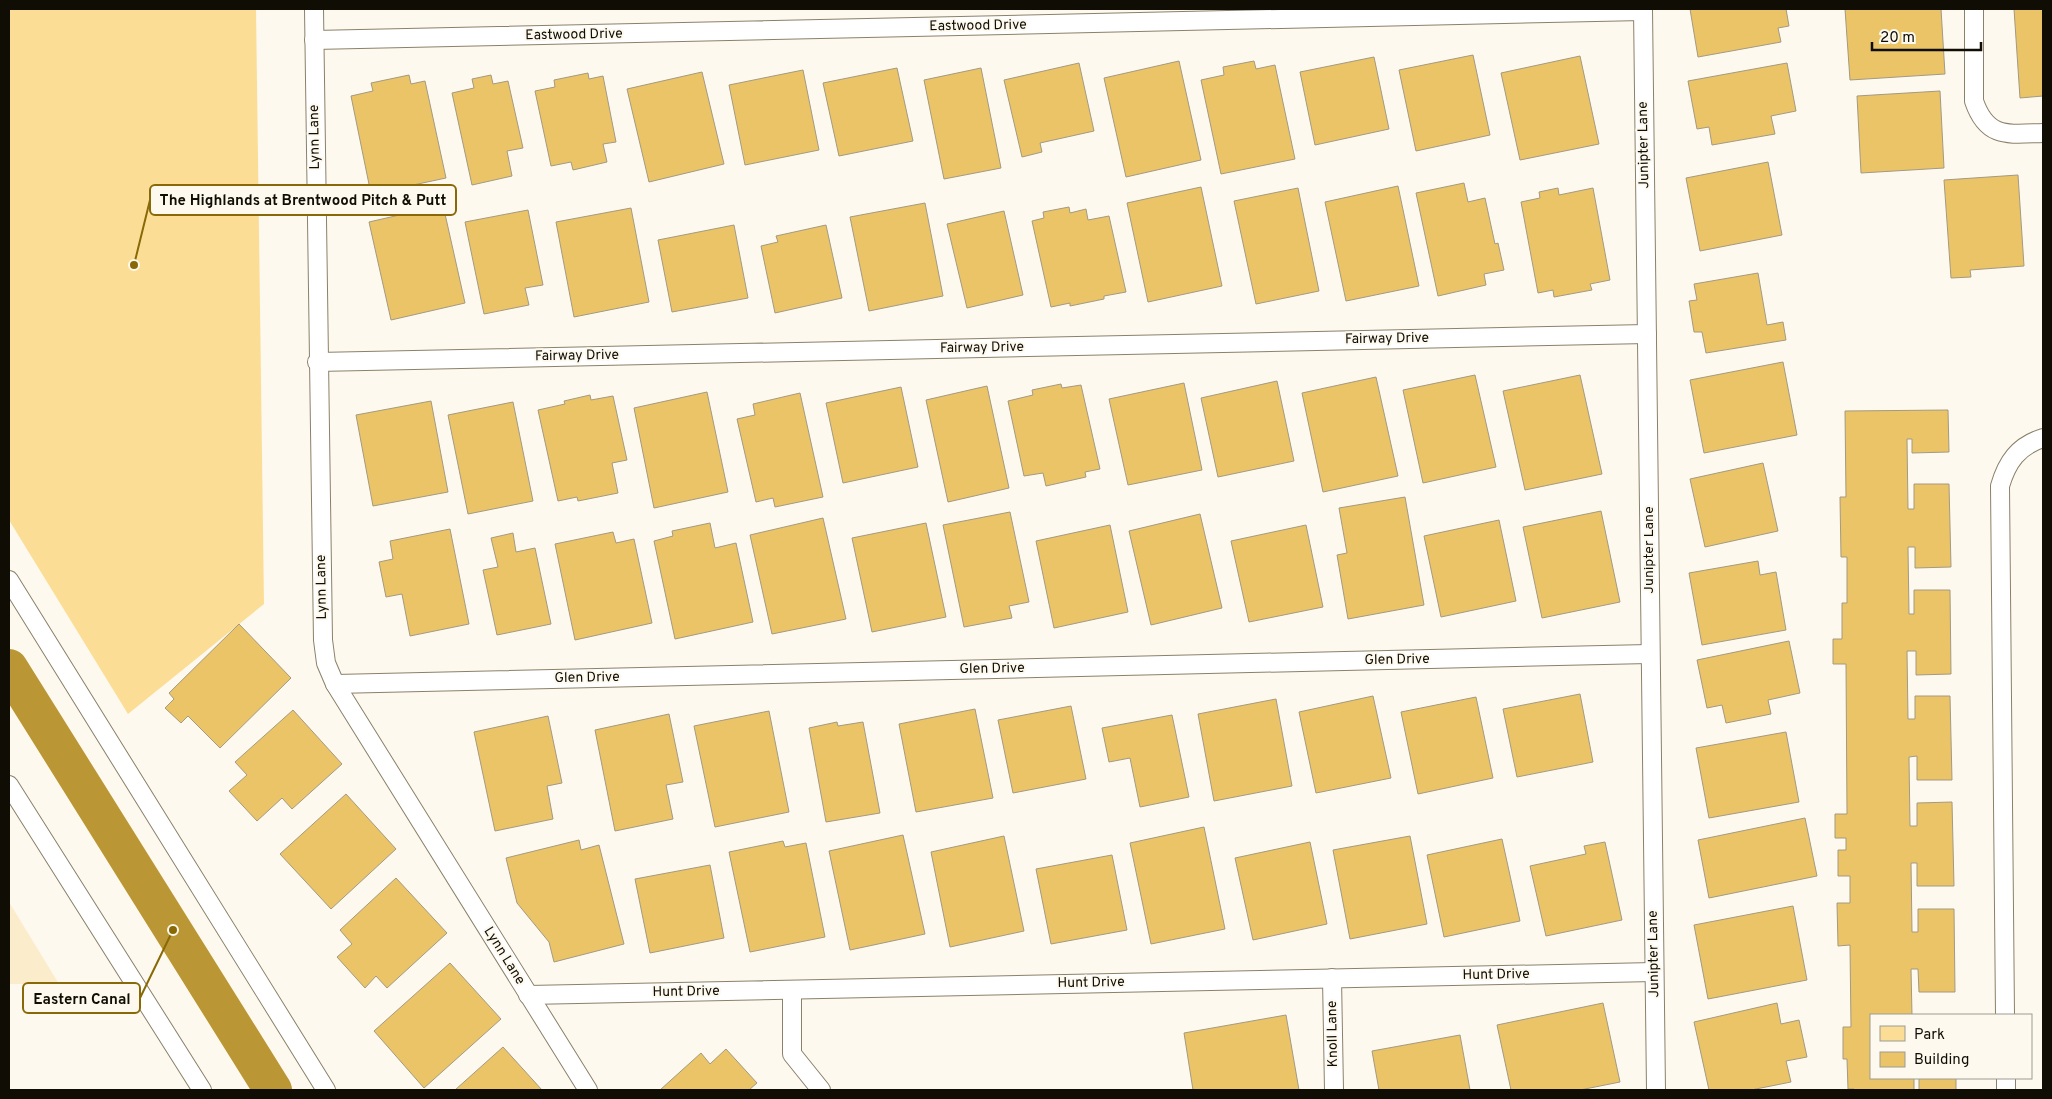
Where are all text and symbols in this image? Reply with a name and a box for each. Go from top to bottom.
street label: Eastwood Drive [929,17,1027,35]
scale bar [1872,20,1981,52]
street label: Eastwood Drive [525,26,623,44]
text: 20 m [1880,29,1915,48]
street label: Junipter Lane [1635,101,1653,189]
street label: Lynn Lane [306,104,324,170]
callout: The Highlands at Brentwood Pitch & Putt [150,185,456,215]
text: The Highlands at Brentwood Pitch & Putt [160,192,446,211]
street label: Fairway Drive [1345,330,1429,348]
street label: Fairway Drive [940,339,1024,357]
street label: Fairway Drive [535,347,619,365]
street label: Junipter Lane [1641,506,1658,594]
street label: Lynn Lane [313,554,331,620]
street label: Glen Drive [1364,651,1430,669]
street label: Glen Drive [959,660,1025,678]
street label: Glen Drive [554,669,620,687]
street label: Junipter Lane [1645,910,1663,998]
street label: Lynn Lane [480,924,528,988]
street label: Hunt Drive [1462,966,1530,984]
street label: Hunt Drive [1057,974,1125,992]
callout: Eastern Canal [23,983,140,1013]
street label: Hunt Drive [652,983,720,1001]
text: Eastern Canal [33,991,131,1010]
street label: Knoll Lane [1324,1000,1342,1068]
legend [1870,1014,2032,1079]
text: Park [1914,1026,1945,1045]
text: Building [1914,1051,1969,1070]

